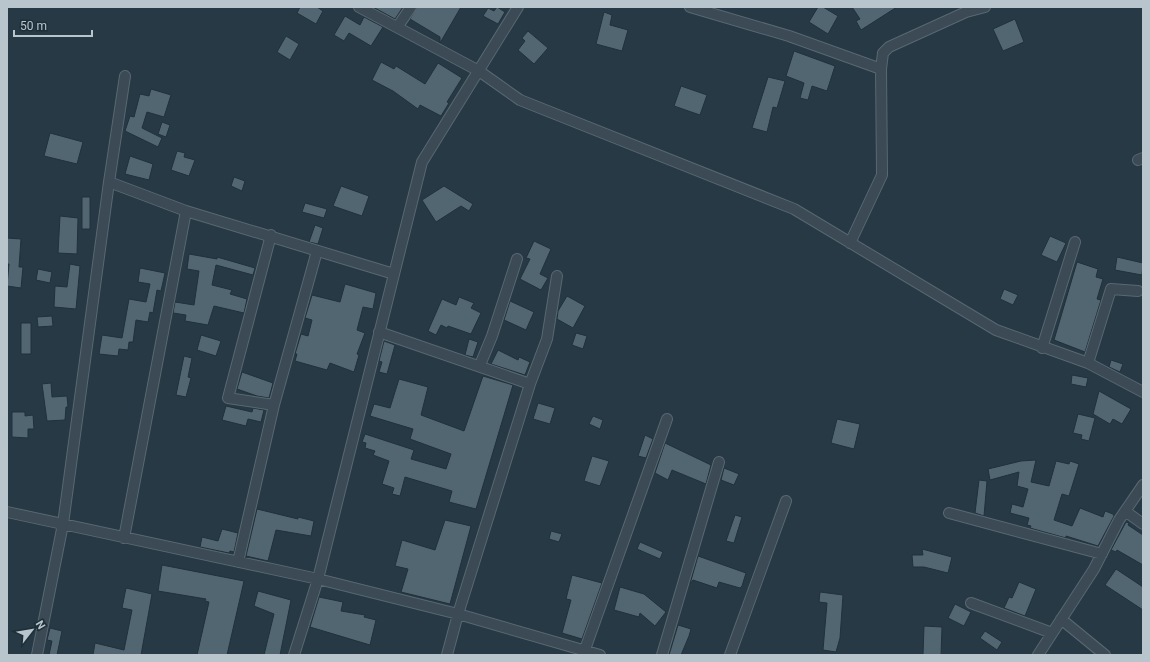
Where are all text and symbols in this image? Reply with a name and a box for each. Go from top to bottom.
scale bar [14,12,92,38]
text: 50 m [20,19,47,33]
north arrow [12,610,52,650]
text: N [33,618,48,632]

